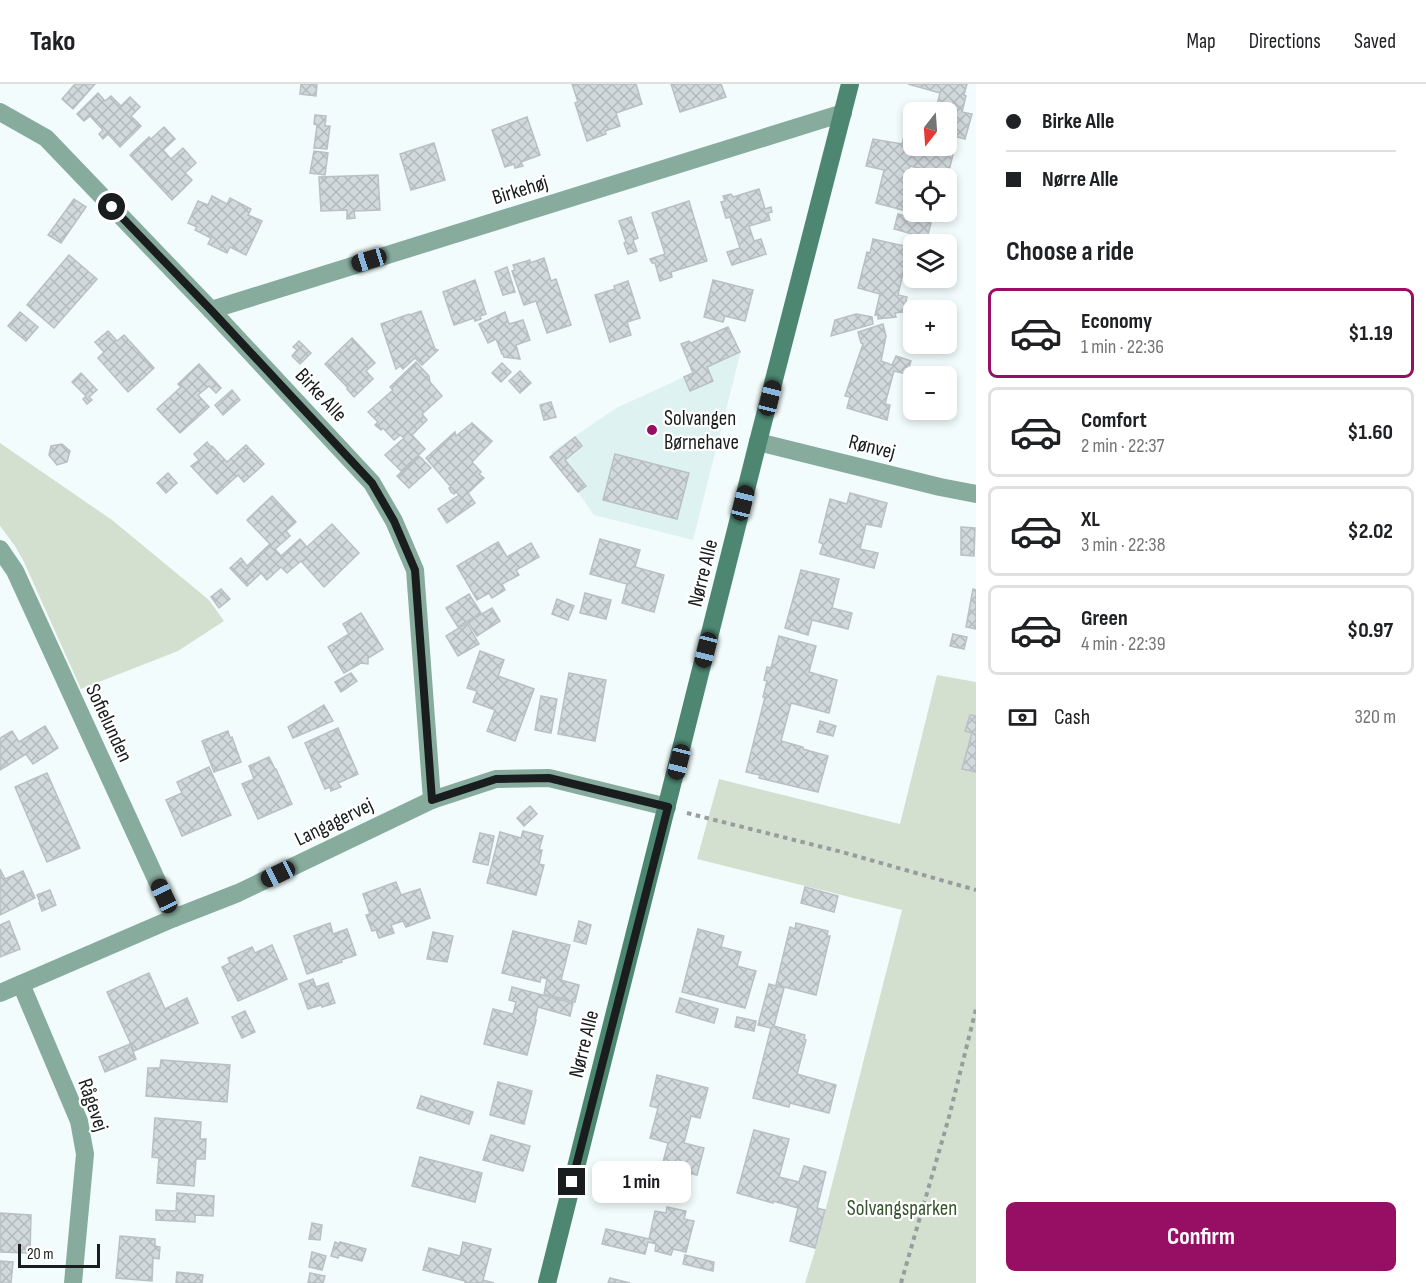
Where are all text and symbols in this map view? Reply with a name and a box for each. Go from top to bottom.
text: Tako [30,25,75,58]
text: Map [1186,29,1216,54]
text: Directions [1249,29,1321,54]
text: Saved [1354,29,1396,54]
north arrow [903,102,957,156]
map controls [903,102,957,420]
text: Birke Alle [1042,108,1114,135]
text: Nørre Alle [1042,166,1119,193]
button: locate [903,168,957,222]
street label: Birkehøj [489,170,551,210]
route start [98,193,125,220]
button: layers [903,234,957,288]
text: Choose a ride [1006,236,1134,268]
car [349,246,389,274]
button: + [903,300,957,354]
icon: car [1009,306,1063,360]
text: Economy [1081,308,1152,335]
text: $1.19 [1348,320,1393,347]
text: 1 min · 22:36 [1081,335,1164,359]
street label: Birke Alle [290,363,352,427]
button: − [903,366,957,420]
car [757,378,783,418]
icon: car [1009,405,1063,459]
place label: Solvangen Børnehave [664,406,739,455]
text: Comfort [1081,407,1147,434]
text: $1.60 [1347,419,1393,446]
marker: Solvangen Børnehave [645,423,659,437]
street label: Rønvej [846,429,898,465]
text: 2 min · 22:37 [1081,434,1165,458]
car [730,483,756,523]
icon: car [1009,504,1063,558]
text: XL [1081,506,1100,533]
text: $2.02 [1347,518,1393,545]
text: 3 min · 22:38 [1081,533,1165,557]
street label: Nørre Alle [683,537,723,609]
icon: car [1009,603,1063,657]
text: Green [1081,605,1128,632]
text: $0.97 [1347,617,1393,644]
car [693,630,719,670]
text: 4 min · 22:39 [1081,632,1166,656]
street label: Sofielunden [80,680,138,766]
icon: cash [1006,701,1039,734]
text: Cash [1054,704,1090,731]
text: 320 m [1354,705,1396,729]
car [666,742,692,782]
street label: Langagervej [291,792,377,852]
car [258,858,298,890]
car [148,876,180,916]
street label: Nørre Alle [564,1008,604,1080]
street label: Rågevej [72,1075,114,1135]
callout: 1 min [593,1161,692,1203]
route end [558,1168,585,1195]
text: 1 min [623,1170,660,1194]
park label: Solvangsparken [847,1196,957,1221]
button: Confirm [1006,1202,1396,1271]
scale bar [18,1241,100,1268]
text: 20 m [27,1245,54,1264]

